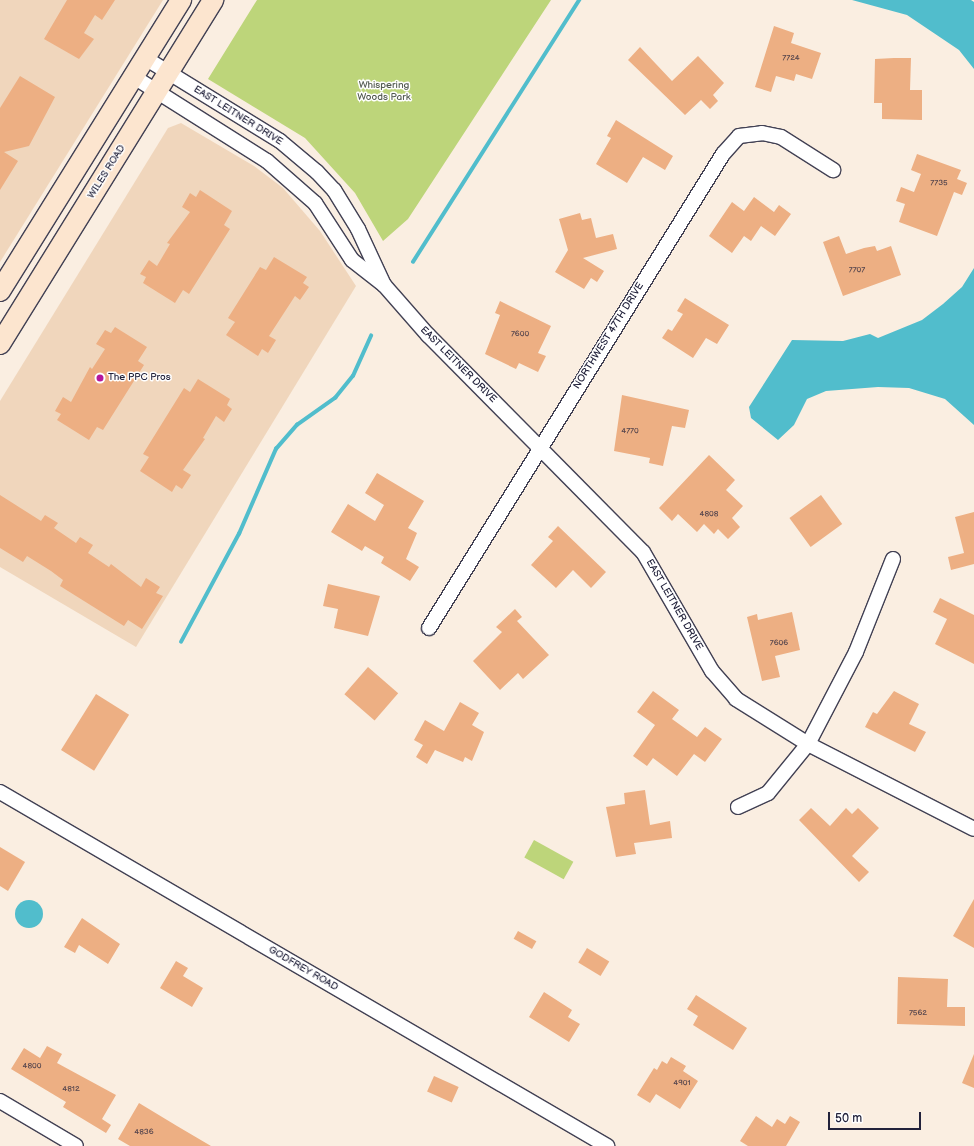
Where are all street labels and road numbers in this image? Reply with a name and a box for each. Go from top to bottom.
street label: EAST LEITNER DRIVE [191,84,285,148]
street label: WILES ROAD [86,143,128,201]
street label: NORTHWEST 47TH DRIVE [571,281,647,391]
street label: EAST LEITNER DRIVE [417,324,499,406]
street label: EAST LEITNER DRIVE [643,557,705,653]
street label: GODFREY ROAD [266,944,340,994]

